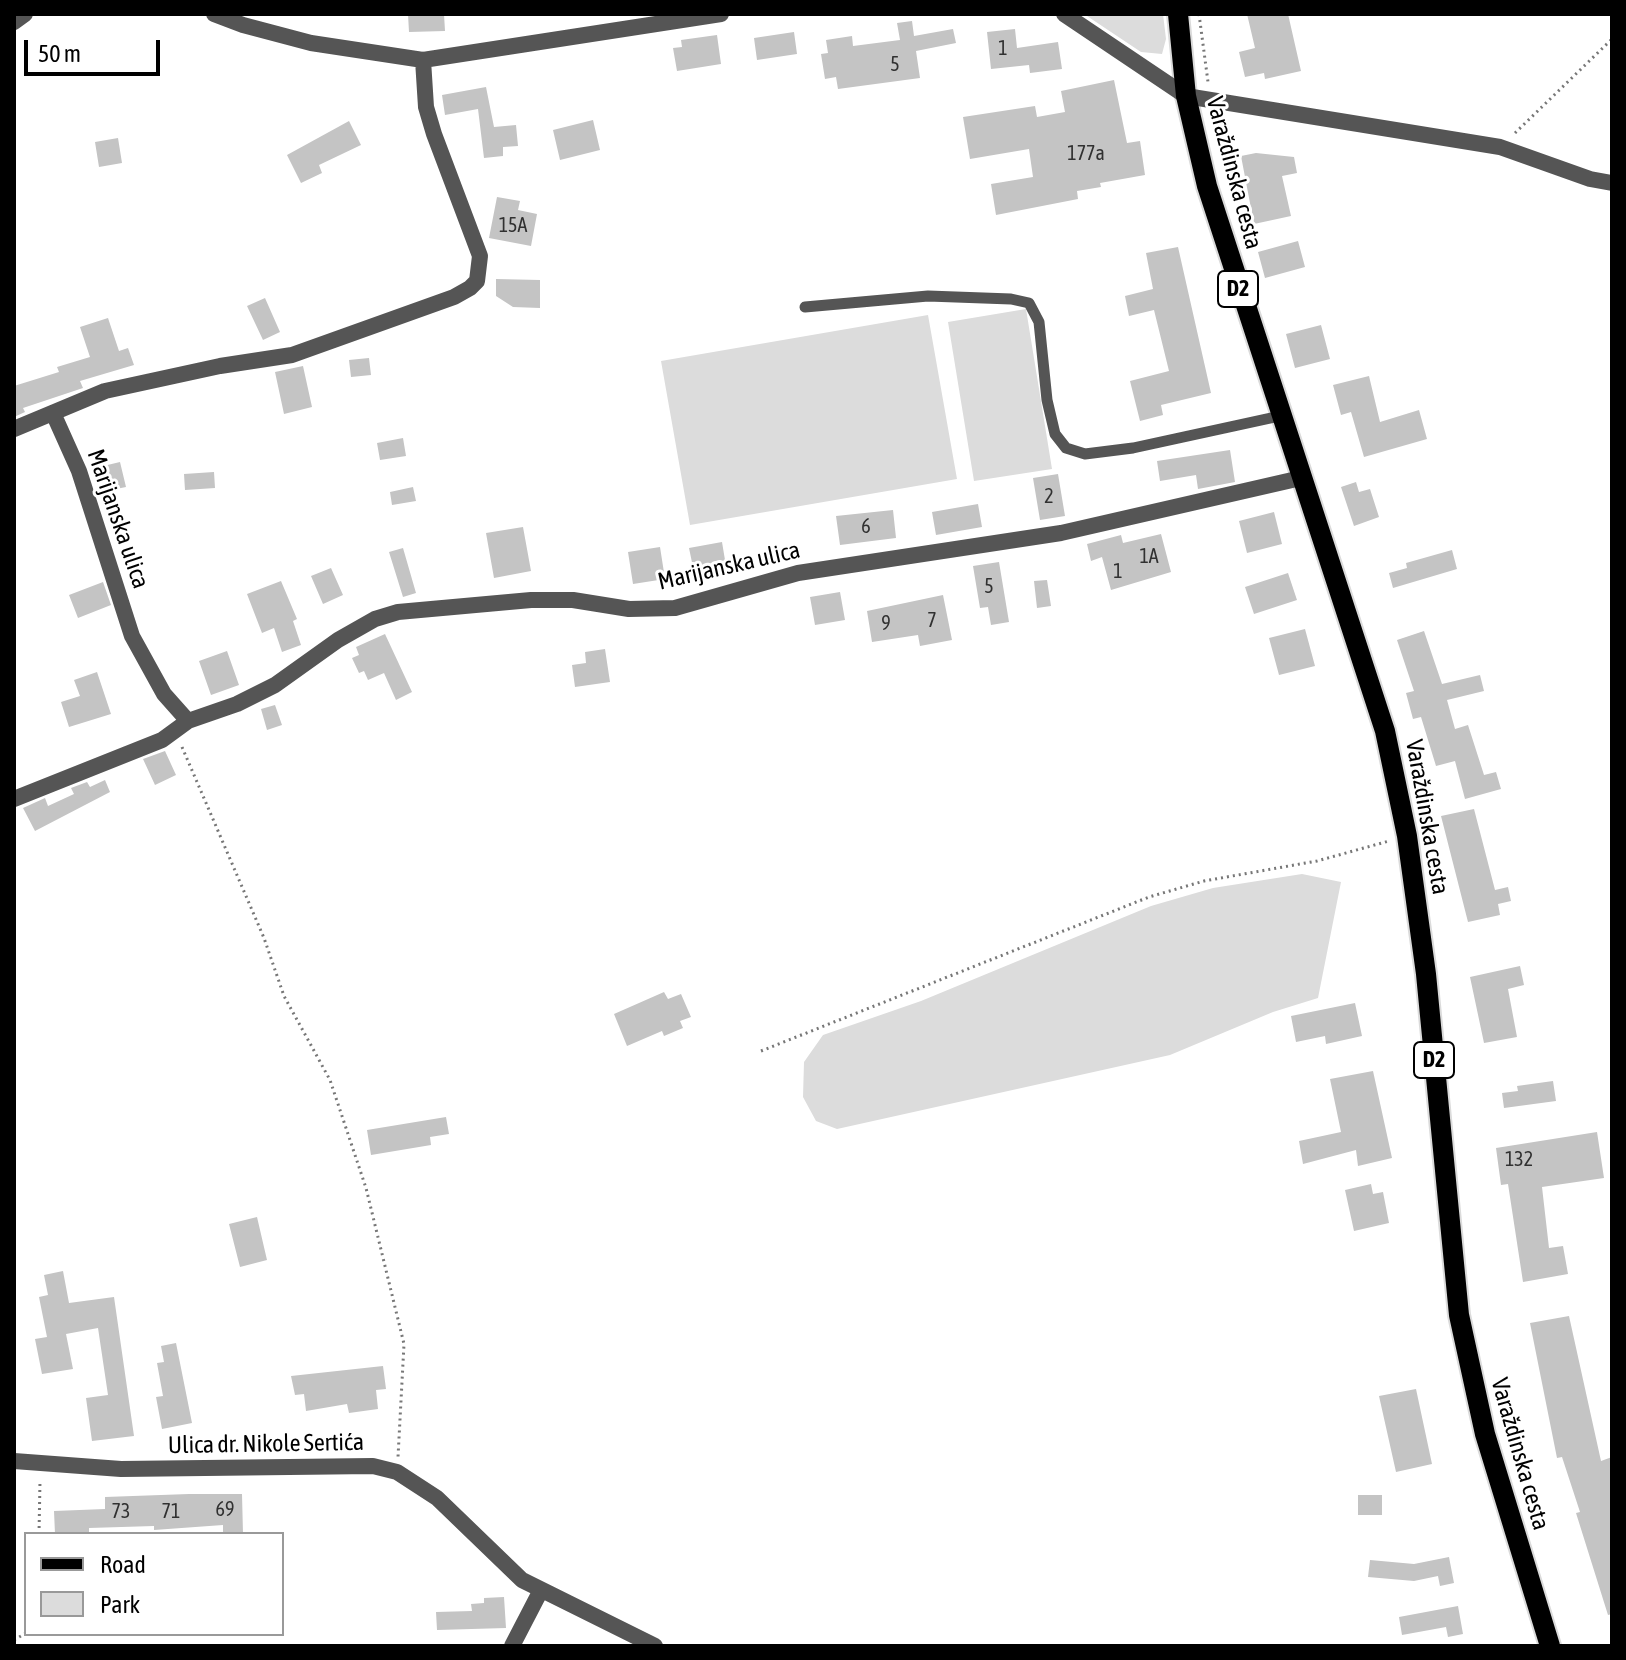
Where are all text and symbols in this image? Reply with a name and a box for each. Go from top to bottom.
scale bar [28,24,164,74]
house number: 1 [998,37,1008,61]
text: 50 m [38,40,81,67]
house number: 5 [890,53,900,77]
street label: Varaždinska cesta [1200,94,1268,252]
house number: 177a [1067,142,1105,166]
house number: 15A [499,214,527,238]
road number: D2 [1218,271,1258,307]
street label: Marijanska ulica [81,446,155,592]
house number: 2 [1044,485,1054,509]
house number: 6 [861,515,871,539]
street label: Marijanska ulica [655,536,803,596]
house number: 1A [1139,545,1159,569]
house number: 1 [1113,560,1123,584]
house number: 5 [984,575,994,599]
house number: 7 [927,609,937,633]
house number: 9 [881,612,891,636]
street label: Varaždinska cesta [1399,737,1455,897]
road number: D2 [1414,1042,1454,1078]
house number: 132 [1505,1148,1533,1172]
street label: Varaždinska cesta [1485,1375,1555,1533]
street label: Ulica dr. Nikole Sertića [168,1428,364,1460]
house number: 69 [216,1498,234,1522]
house number: 73 [112,1500,130,1524]
house number: 71 [162,1500,180,1524]
legend [24,1532,284,1636]
text: Road [100,1551,146,1578]
text: Park [100,1591,140,1618]

